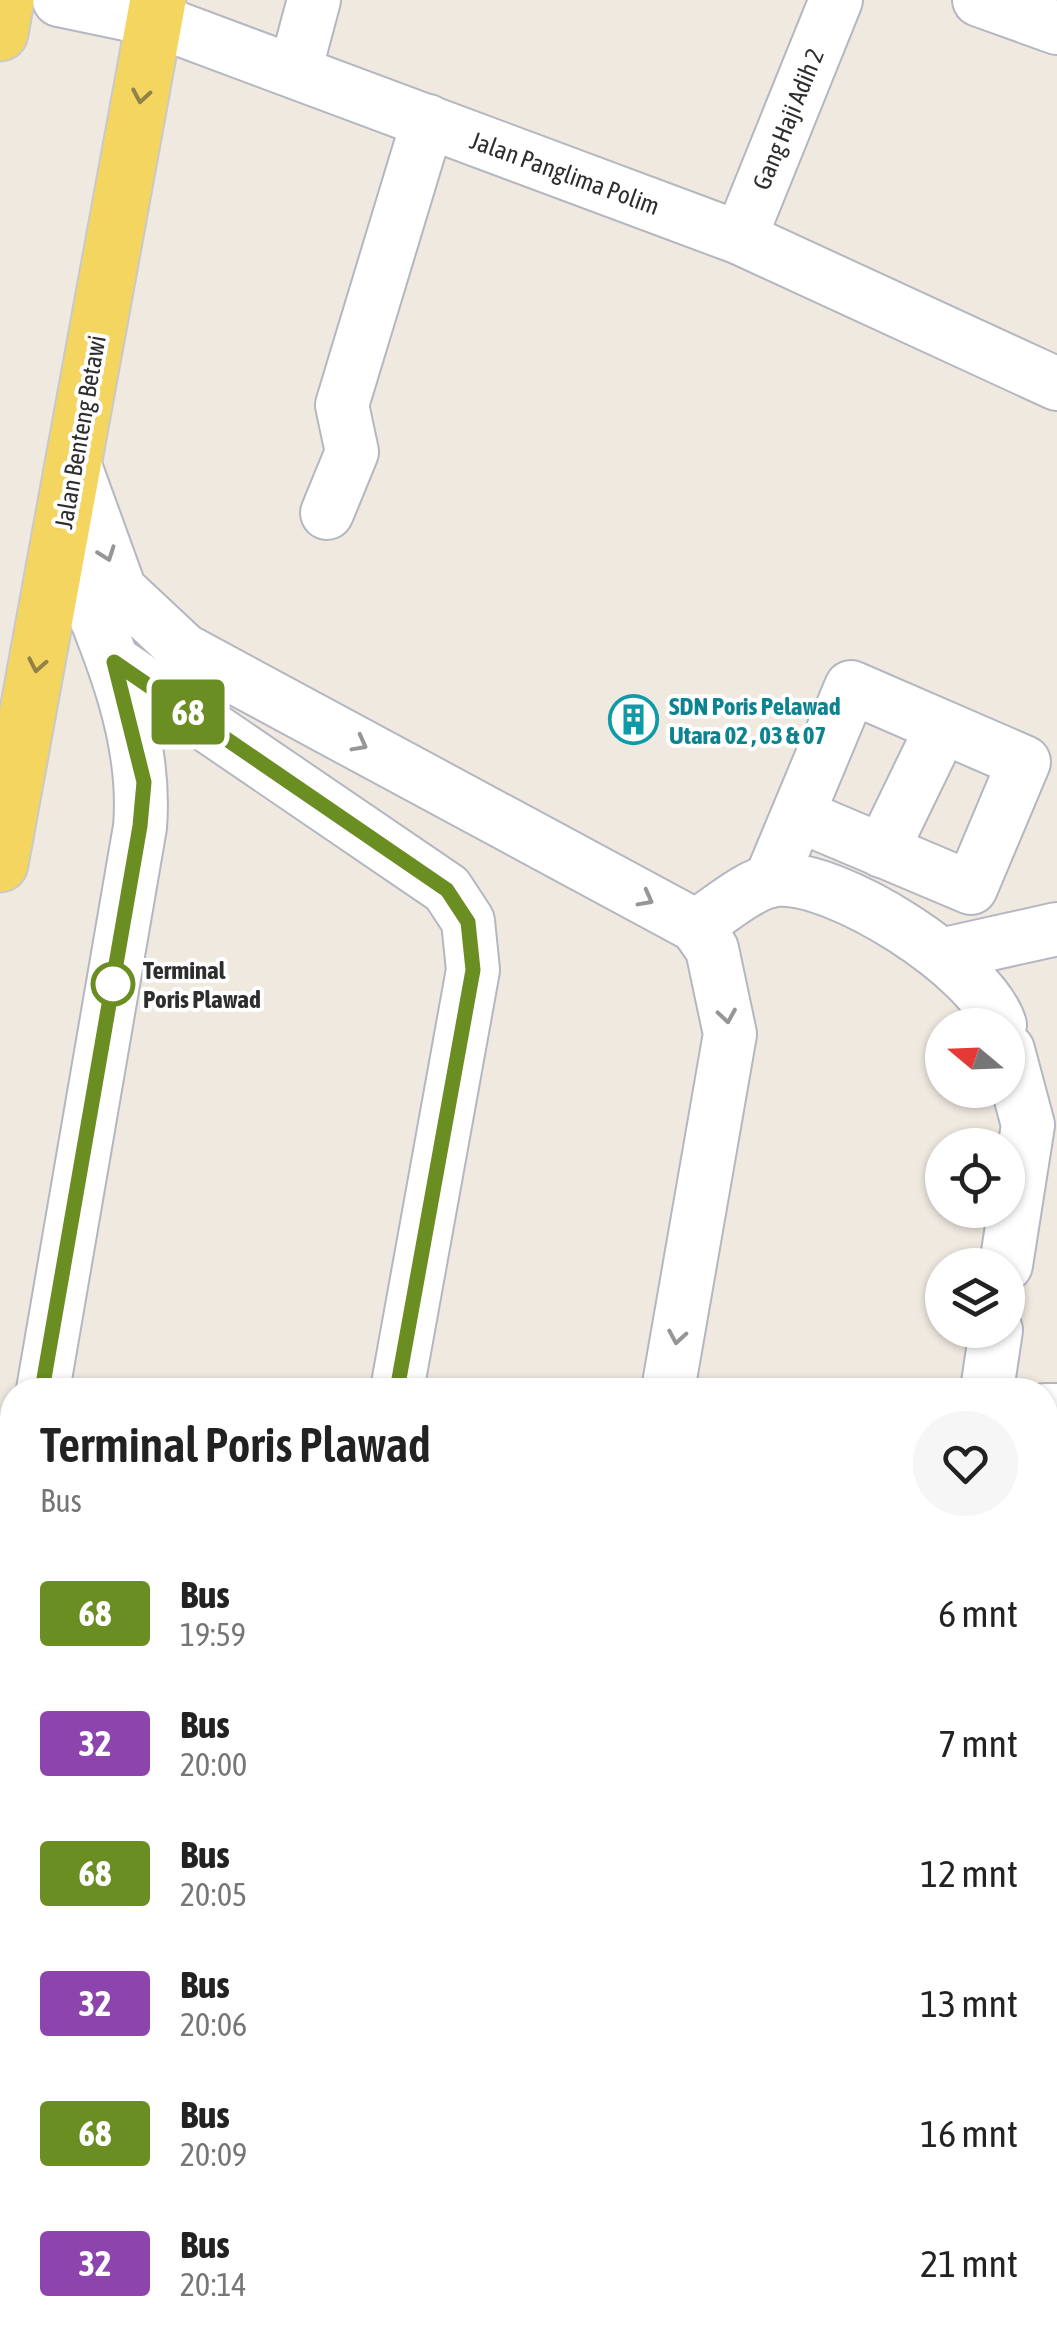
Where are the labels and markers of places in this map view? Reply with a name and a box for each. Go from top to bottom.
place label: SDN Poris Pelawad Utara 02 , 03 & 07 [669,692,841,749]
building icon: SDN Poris Pelawad Utara 02 , 03 & 07 [608,694,660,746]
place label: Terminal Poris Plawad [143,956,261,1013]
marker: Terminal Poris Plawad [92,963,134,1005]

